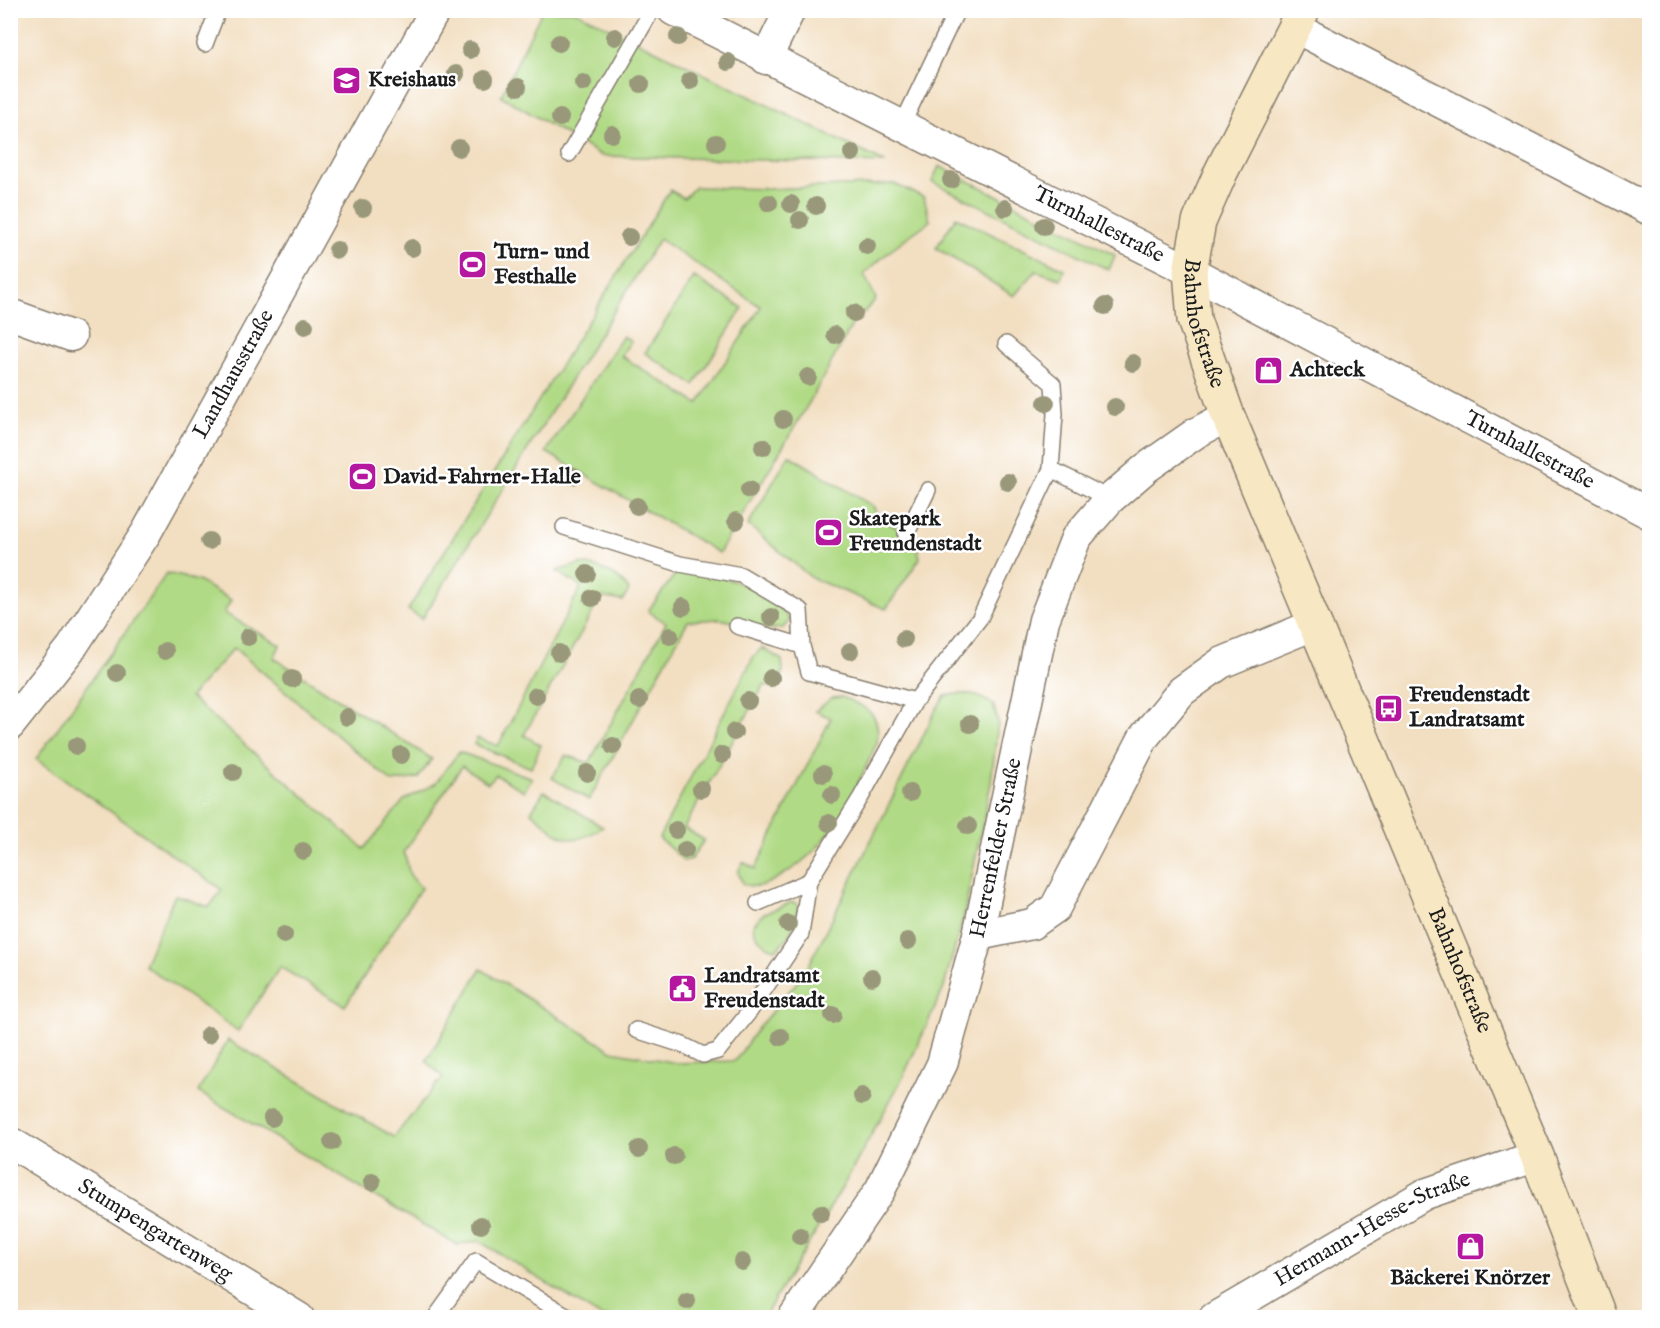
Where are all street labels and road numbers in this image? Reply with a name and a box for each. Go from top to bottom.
street label: Turnhallestraße [1029,180,1169,270]
street label: Bahnhofstraße [1176,256,1231,392]
street label: Landhausstraße [187,305,281,444]
street label: Turnhallestraße [1460,405,1599,496]
street label: Herrenfelder Straße [964,755,1029,941]
street label: Bahnhofstraße [1421,904,1498,1037]
street label: Hermann-Hesse-Straße [1269,1166,1474,1293]
street label: Stumpengartenweg [73,1173,239,1289]

